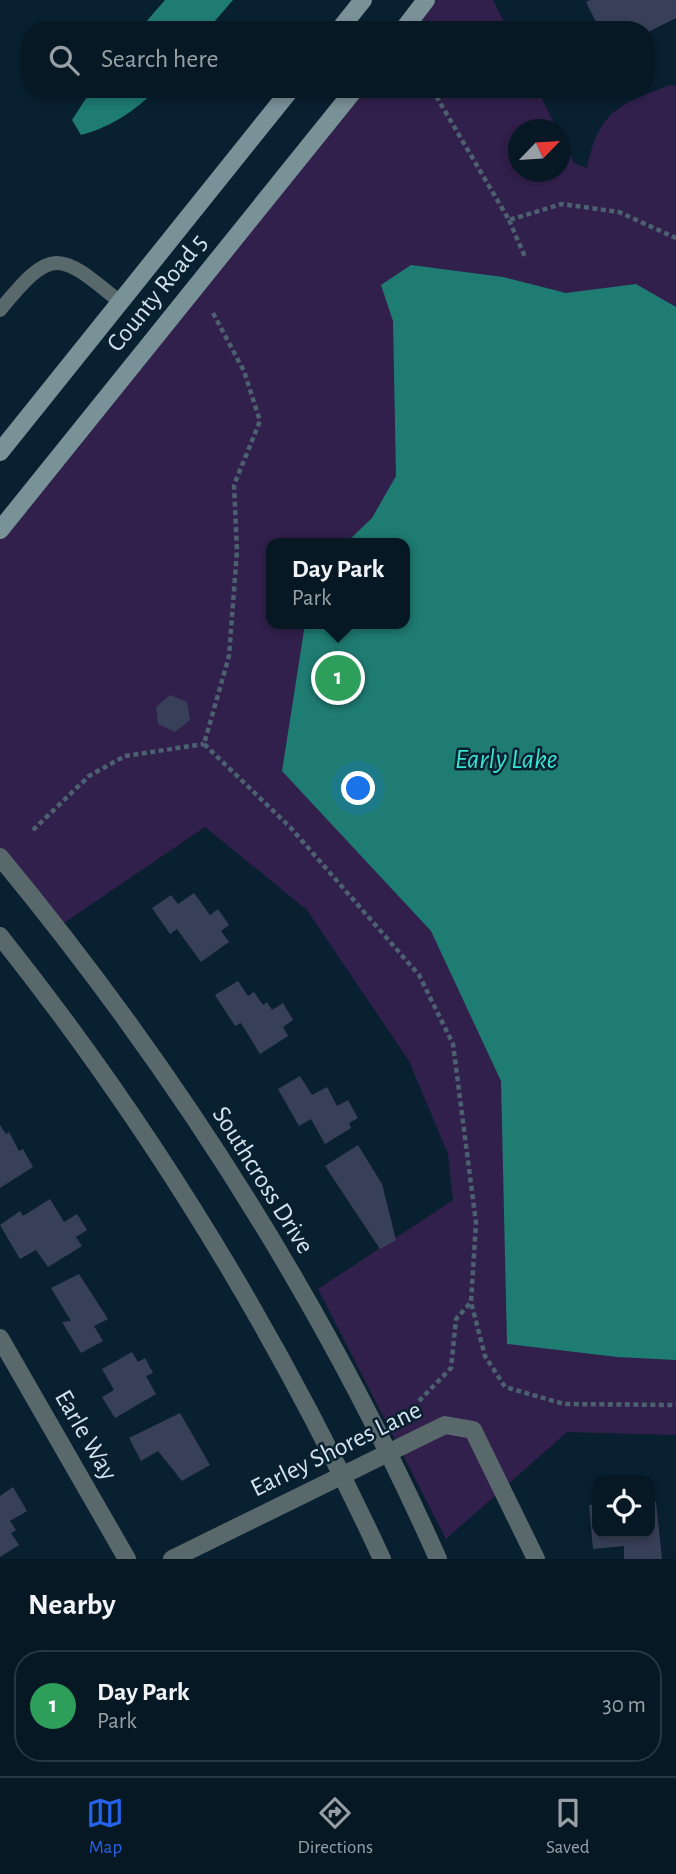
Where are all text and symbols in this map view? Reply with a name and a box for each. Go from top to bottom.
search box [21,21,655,98]
icon: search [45,41,83,79]
text: Search here [101,46,219,72]
north arrow [508,119,571,182]
street label: County Road 5 [102,229,212,357]
popup [266,538,410,629]
text: Day Park [292,556,384,582]
text: Park [292,587,331,610]
pin: 1 [315,652,361,704]
water label: Early Lake [455,746,557,774]
your location [341,771,375,805]
street label: Southcross Drive [207,1102,319,1258]
street label: Earle Way [50,1385,122,1485]
street label: Earley Shores Lane [247,1396,425,1502]
map controls [592,1475,655,1538]
button: locate [592,1475,655,1538]
text: Nearby [28,1590,116,1620]
text: Day Park [97,1679,190,1705]
text: 1 [49,1694,57,1717]
text: 30 m [602,1694,646,1717]
text: Park [97,1710,137,1733]
tab: Map [86,1794,124,1859]
tab: Directions [297,1794,373,1859]
tab: Saved [546,1794,590,1859]

